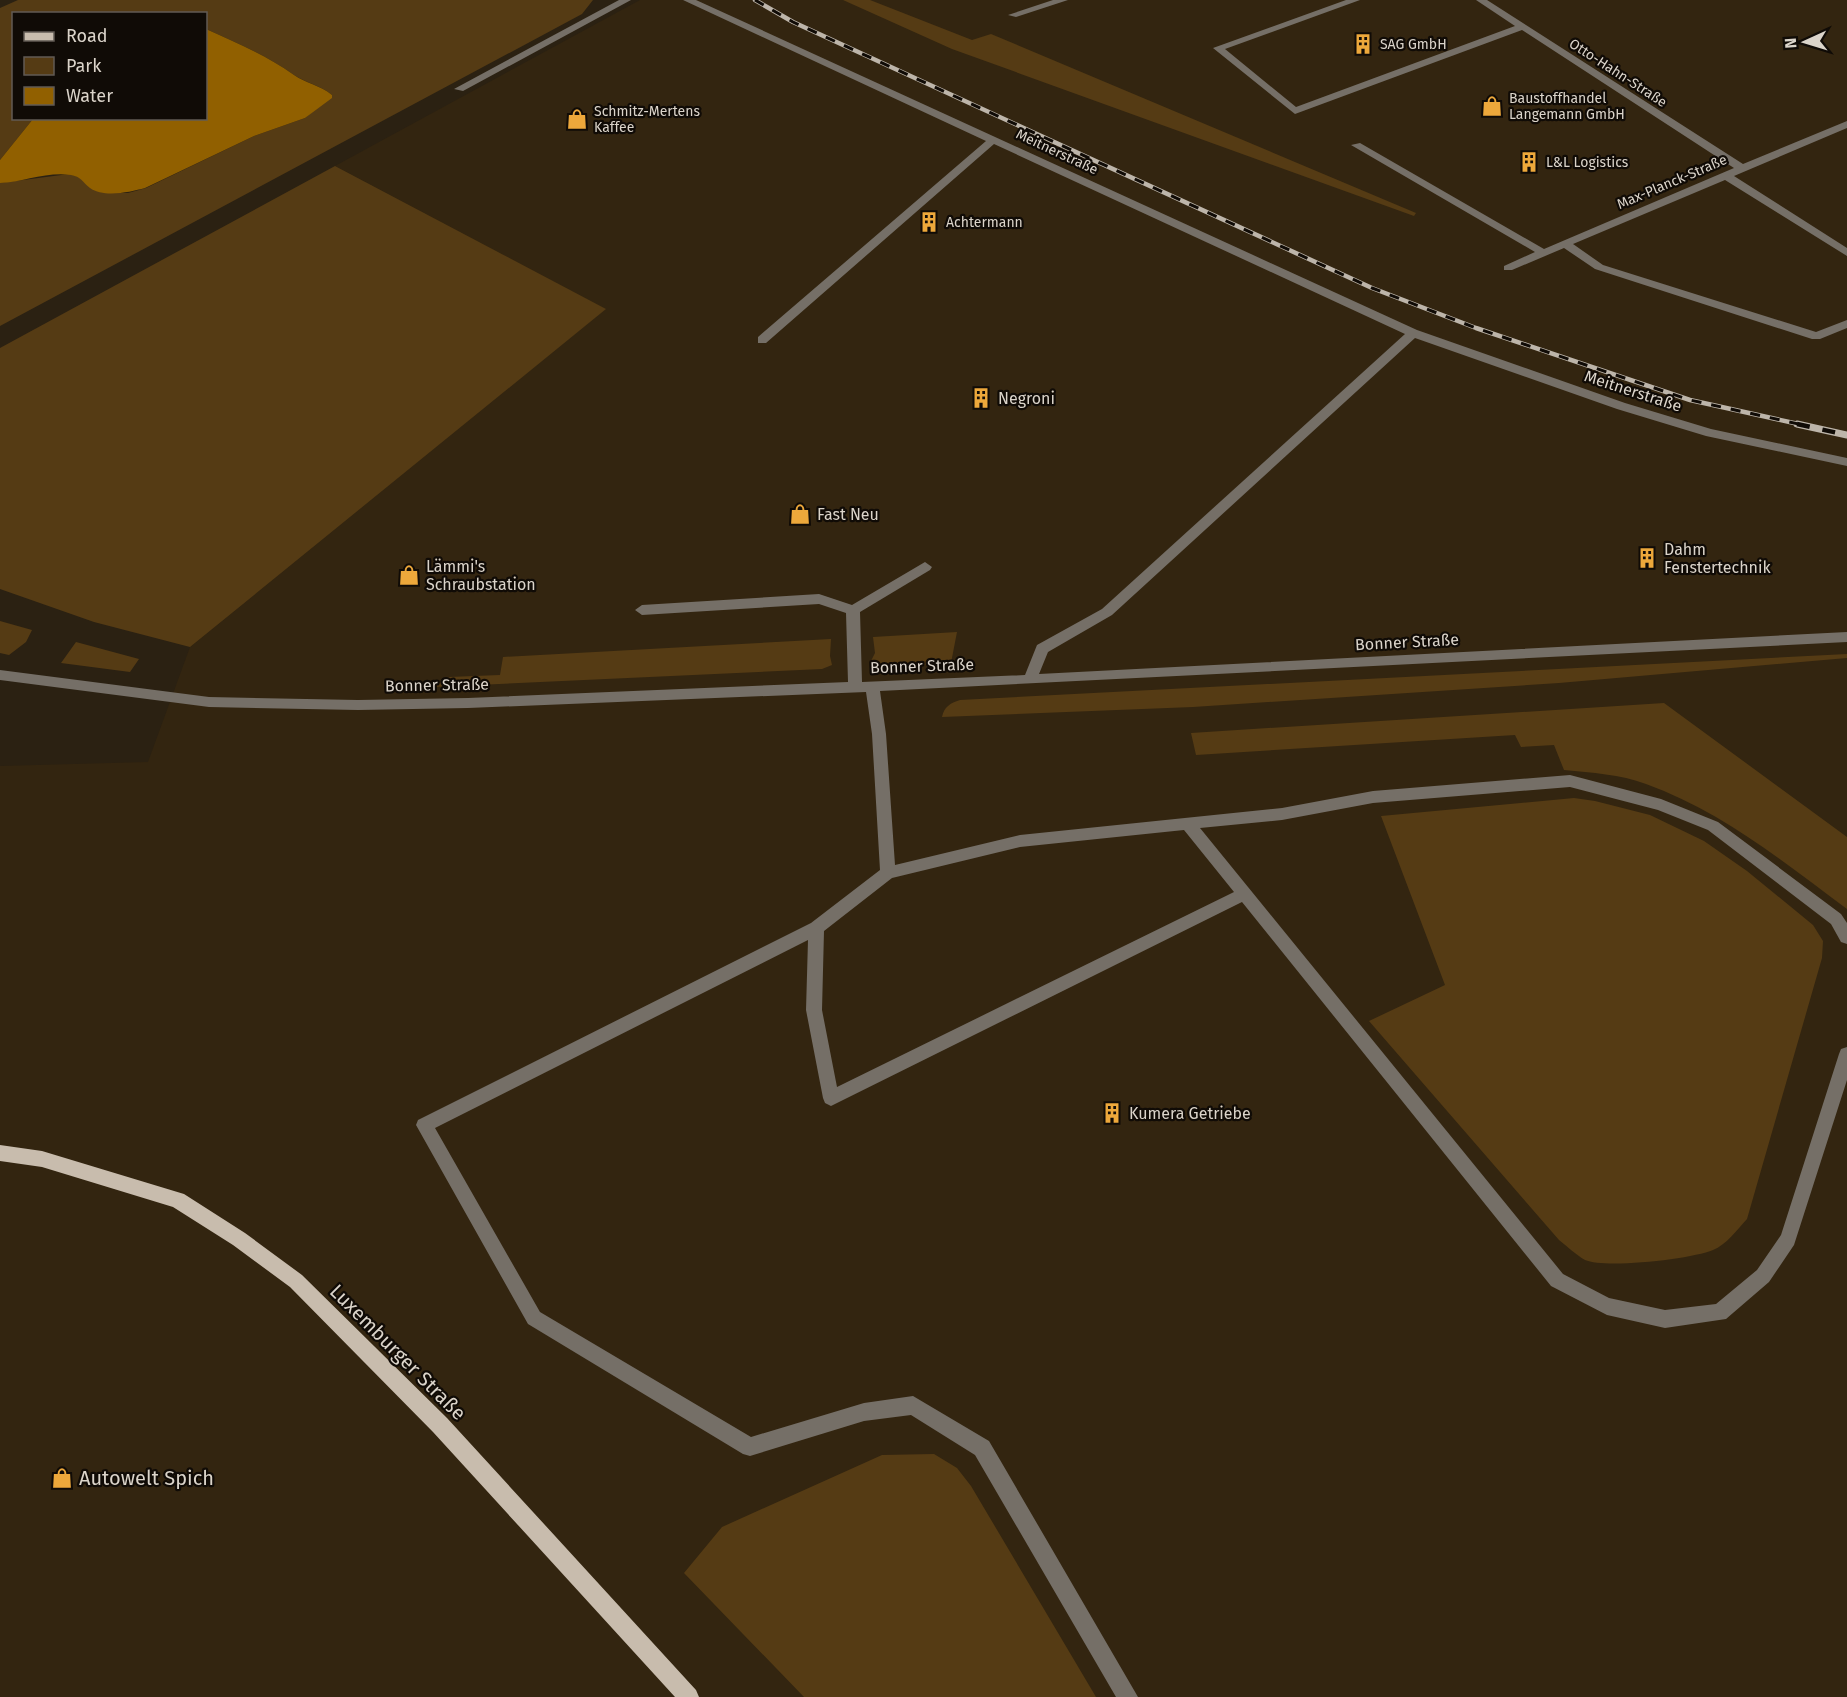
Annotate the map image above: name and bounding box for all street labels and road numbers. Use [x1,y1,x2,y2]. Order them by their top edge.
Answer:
street label: Otto-Hahn-Straße [1566,35,1670,111]
street label: Meitnerstraße [1013,126,1101,178]
street label: Max-Planck-Straße [1614,151,1730,213]
street label: Meitnerstraße [1582,366,1684,416]
street label: Bonner Straße [1355,630,1459,654]
street label: Bonner Straße [870,655,974,677]
street label: Bonner Straße [385,675,489,695]
street label: Luxemburger Straße [325,1279,471,1425]

